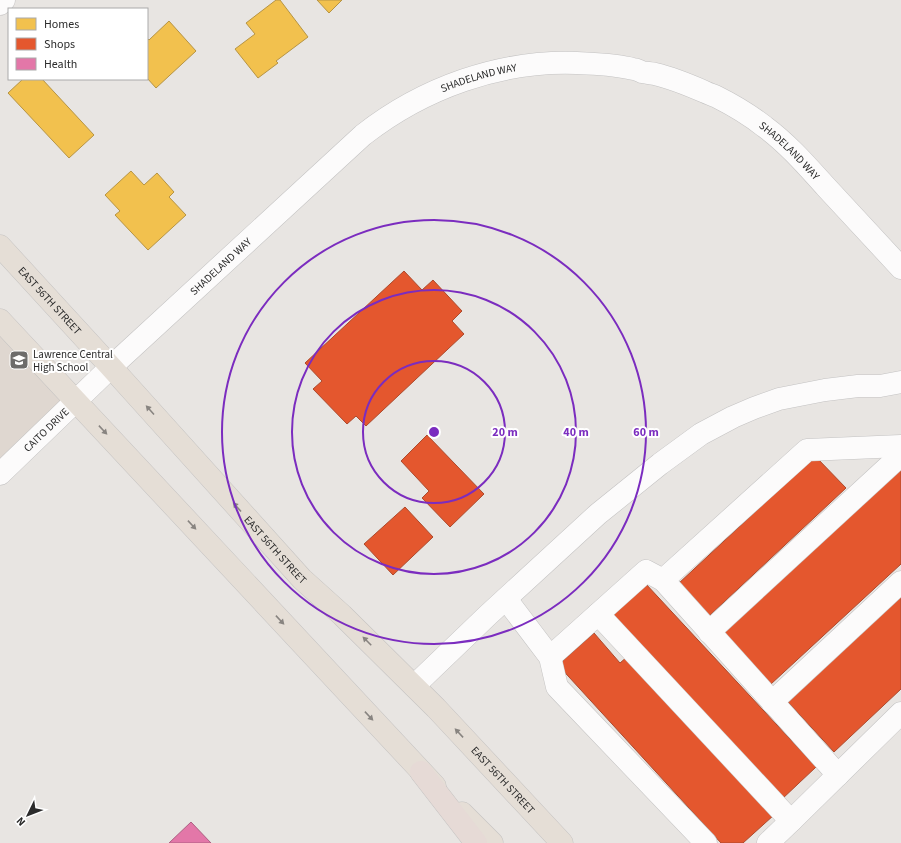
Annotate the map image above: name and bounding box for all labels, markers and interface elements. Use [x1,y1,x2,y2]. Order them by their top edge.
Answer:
legend [8,8,148,80]
text: Homes [44,16,79,33]
text: Shops [44,36,75,53]
text: Health [44,56,77,73]
street label: SHADELAND WAY [438,60,519,96]
street label: SHADELAND WAY [756,118,823,184]
street label: SHADELAND WAY [187,234,255,299]
street label: EAST 56TH STREET [15,264,85,338]
place label: Lawrence Central High School [33,347,113,375]
school or university icon: Lawrence Central High School [8,349,30,371]
street label: CAITO DRIVE [20,404,73,455]
one-way arrow [145,405,154,415]
text: 20 m [492,424,518,441]
text: 40 m [563,424,589,441]
text: 60 m [633,424,659,441]
one-way arrow [98,425,108,435]
centre of rings [427,425,441,439]
one-way arrow [233,502,242,511]
street label: EAST 56TH STREET [240,513,310,588]
one-way arrow [187,520,196,530]
one-way arrow [275,615,285,625]
one-way arrow [362,636,372,645]
one-way arrow [364,710,373,721]
one-way arrow [455,728,464,737]
street label: EAST 56TH STREET [468,743,538,817]
north arrow [8,795,48,835]
text: N [13,814,29,829]

